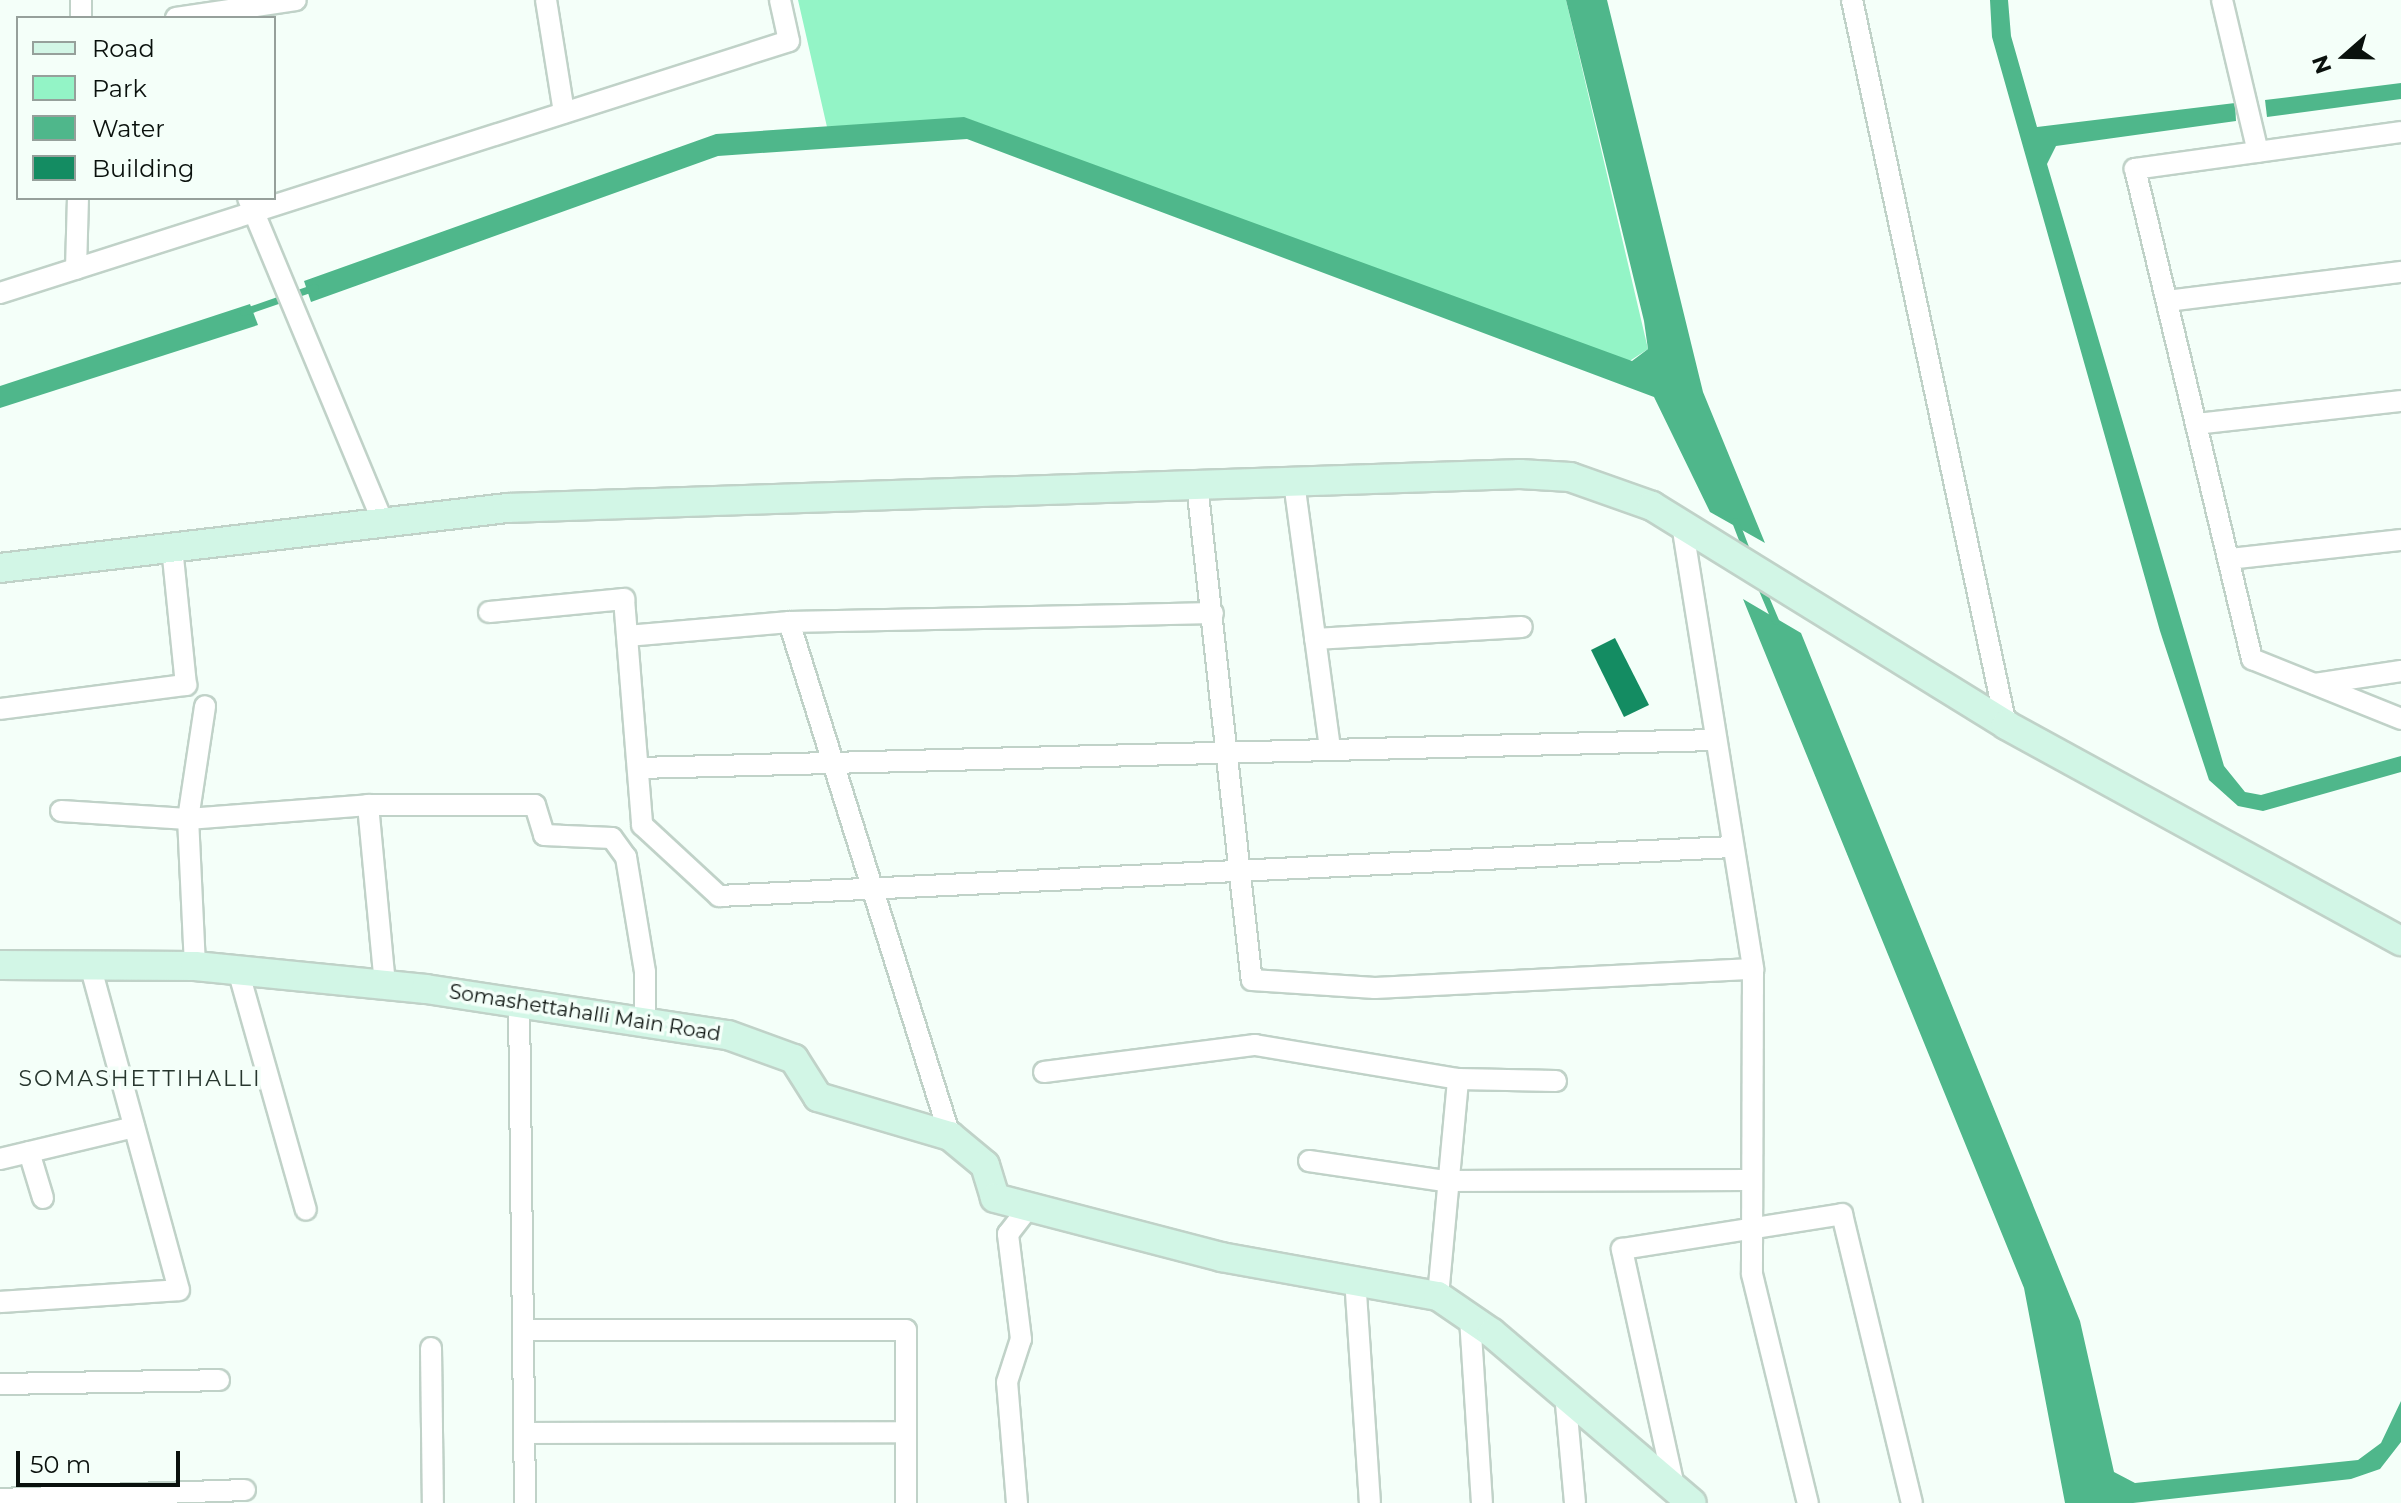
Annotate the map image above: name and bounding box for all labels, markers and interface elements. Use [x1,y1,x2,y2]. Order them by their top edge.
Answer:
legend [16,16,276,200]
north arrow [2305,16,2385,96]
text: Road [92,34,155,63]
text: N [2306,51,2338,77]
text: Park [92,74,147,103]
text: Water [92,114,165,143]
text: Building [92,154,195,183]
street label: Somashettahalli Main Road [448,980,722,1046]
district label: SOMASHETTIHALLI [18,1066,262,1092]
scale bar [20,1435,184,1485]
text: 50 m [30,1450,91,1479]

